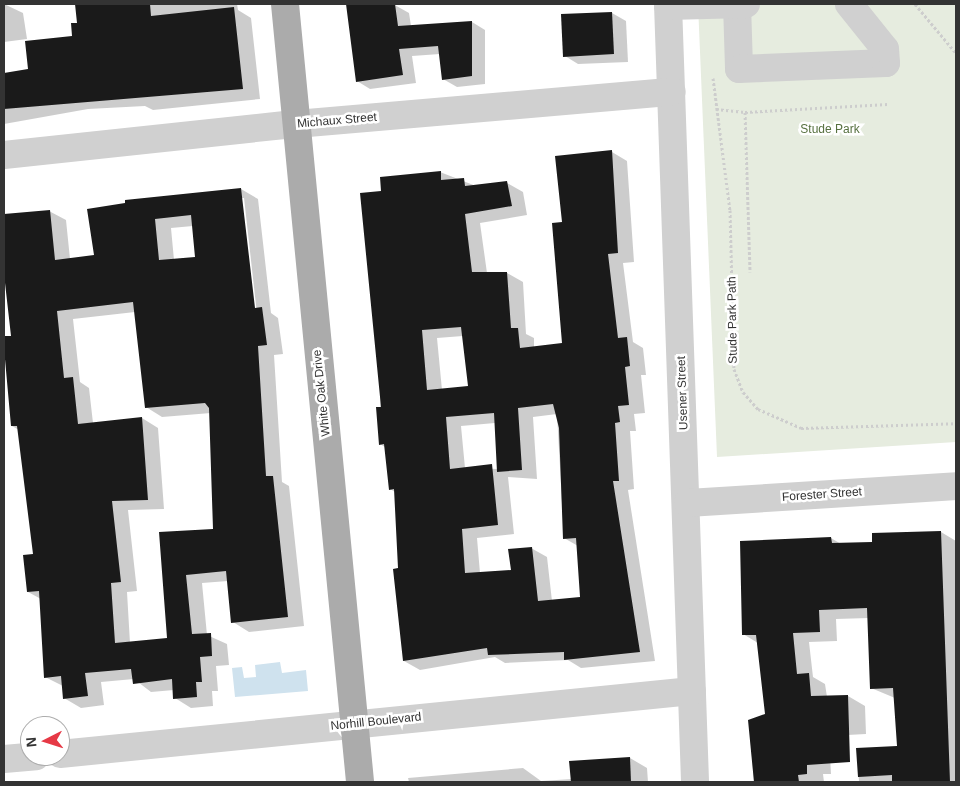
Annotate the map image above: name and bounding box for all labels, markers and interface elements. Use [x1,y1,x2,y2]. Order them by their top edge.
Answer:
street label: Michaux Street [297,110,377,132]
park label: Stude Park [800,123,860,137]
street label: Stude Park Path [725,276,741,364]
street label: White Oak Drive [310,349,334,437]
street label: Usener Street [675,356,691,430]
street label: Forester Street [782,485,862,505]
street label: Norhill Boulevard [330,710,422,734]
north arrow [20,716,70,766]
text: N [23,736,39,748]

